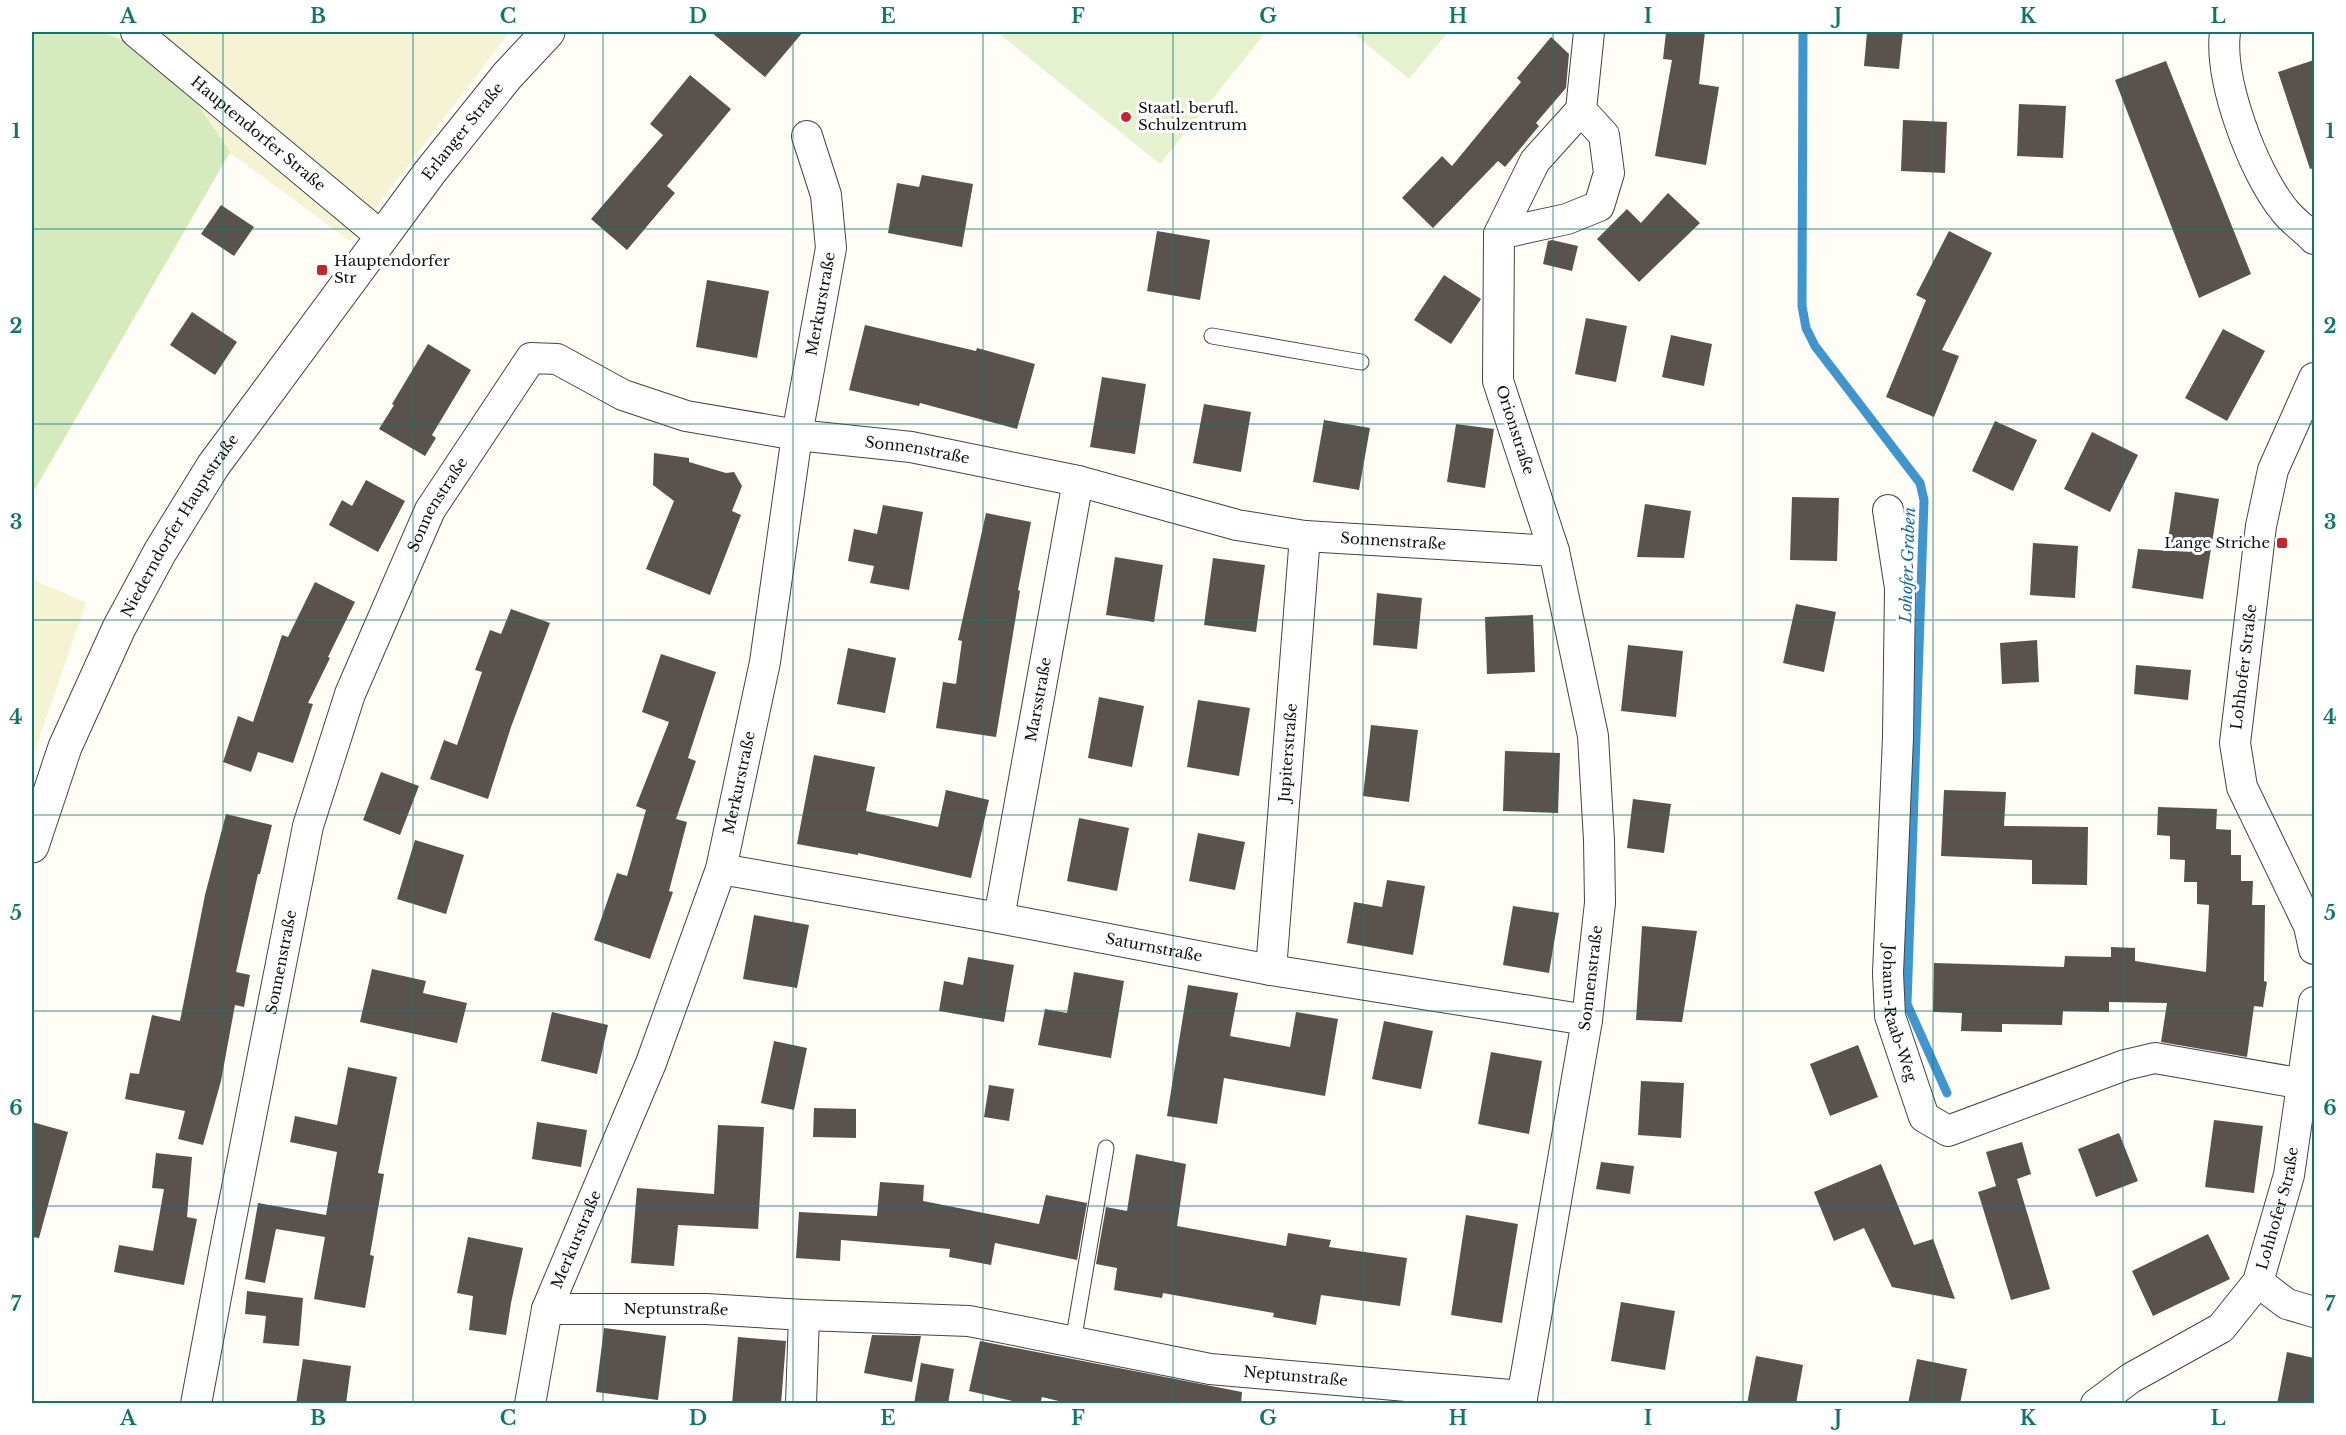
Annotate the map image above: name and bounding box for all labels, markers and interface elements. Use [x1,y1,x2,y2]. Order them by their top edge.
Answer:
text: A [119,4,137,28]
text: B [310,4,326,28]
text: C [500,4,516,28]
text: D [689,4,707,28]
text: E [880,4,896,28]
text: F [1071,4,1085,28]
text: G [1259,4,1277,28]
text: H [1449,4,1468,28]
text: I [1644,4,1652,28]
text: J [1830,4,1842,28]
text: K [2020,4,2037,28]
text: L [2210,4,2226,28]
street label: Hauptendorfer Straße [187,72,330,195]
street label: Erlanger Straße [417,78,507,184]
place label: Staatl. berufl. Schulzentrum [1138,98,1247,134]
marker: Staatl. berufl. Schulzentrum [1119,110,1133,124]
text: 1 [12,119,21,143]
text: 1 [2326,119,2335,143]
street label: Merkurstraße [802,250,839,357]
place label: Hauptendorfer Str [334,251,451,287]
marker: Hauptendorfer Str [315,263,329,277]
text: 2 [9,314,23,338]
text: 2 [2323,314,2337,338]
street label: Orionstraße [1492,382,1539,477]
street label: Niederndorfer Hauptstraße [117,430,242,620]
street label: Sonnenstraße [864,432,972,468]
street label: Sonnenstraße [403,454,471,555]
water label: Lohofer Graben [1895,507,1919,624]
text: 3 [10,510,22,534]
text: 3 [2324,510,2336,534]
street label: Sonnenstraße [1340,528,1447,553]
place label: Lange Striche [2164,533,2270,552]
marker: Lange Striche [2275,536,2289,550]
street label: Lohhofer Straße [2226,603,2261,731]
street label: Marsstraße [1021,656,1055,743]
street label: Jupiterstraße [1274,702,1301,805]
text: 4 [9,705,23,729]
text: 4 [2323,705,2337,729]
street label: Merkurstraße [719,729,759,836]
text: 5 [10,901,22,925]
text: 5 [2324,901,2336,925]
street label: Sonnenstraße [261,908,300,1016]
street label: Sonnenstraße [1575,924,1606,1032]
street label: Saturnstraße [1104,929,1204,966]
street label: Johann-Raab-Weg [1879,942,1922,1085]
text: 6 [9,1096,23,1120]
text: 6 [2323,1096,2337,1120]
street label: Lohhofer Straße [2252,1146,2302,1272]
street label: Merkurstraße [547,1187,605,1291]
text: 7 [11,1292,22,1316]
text: 7 [2325,1292,2336,1316]
street label: Neptunstraße [624,1299,729,1319]
street label: Neptunstraße [1243,1362,1349,1390]
text: A [119,1406,137,1430]
text: B [310,1406,326,1430]
text: C [500,1406,516,1430]
text: D [689,1406,707,1430]
text: E [880,1406,896,1430]
text: F [1071,1406,1085,1430]
text: G [1259,1406,1277,1430]
text: H [1449,1406,1468,1430]
text: I [1644,1406,1652,1430]
text: J [1830,1406,1842,1430]
text: K [2020,1406,2037,1430]
text: L [2210,1406,2226,1430]

